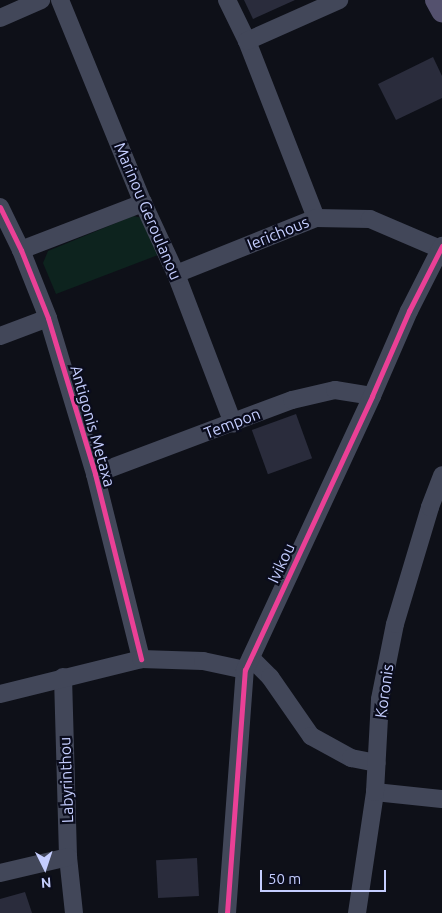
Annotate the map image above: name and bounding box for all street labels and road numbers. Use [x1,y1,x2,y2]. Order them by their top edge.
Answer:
street label: Marinou Geroulanou [110,139,186,283]
street label: Ierichous [244,212,312,254]
street label: Antigonis Metaxa [66,363,120,489]
street label: Tempon [201,404,263,442]
street label: Ivikou [263,540,299,586]
street label: Koronis [371,663,397,719]
street label: Labyrinthou [55,736,77,824]

